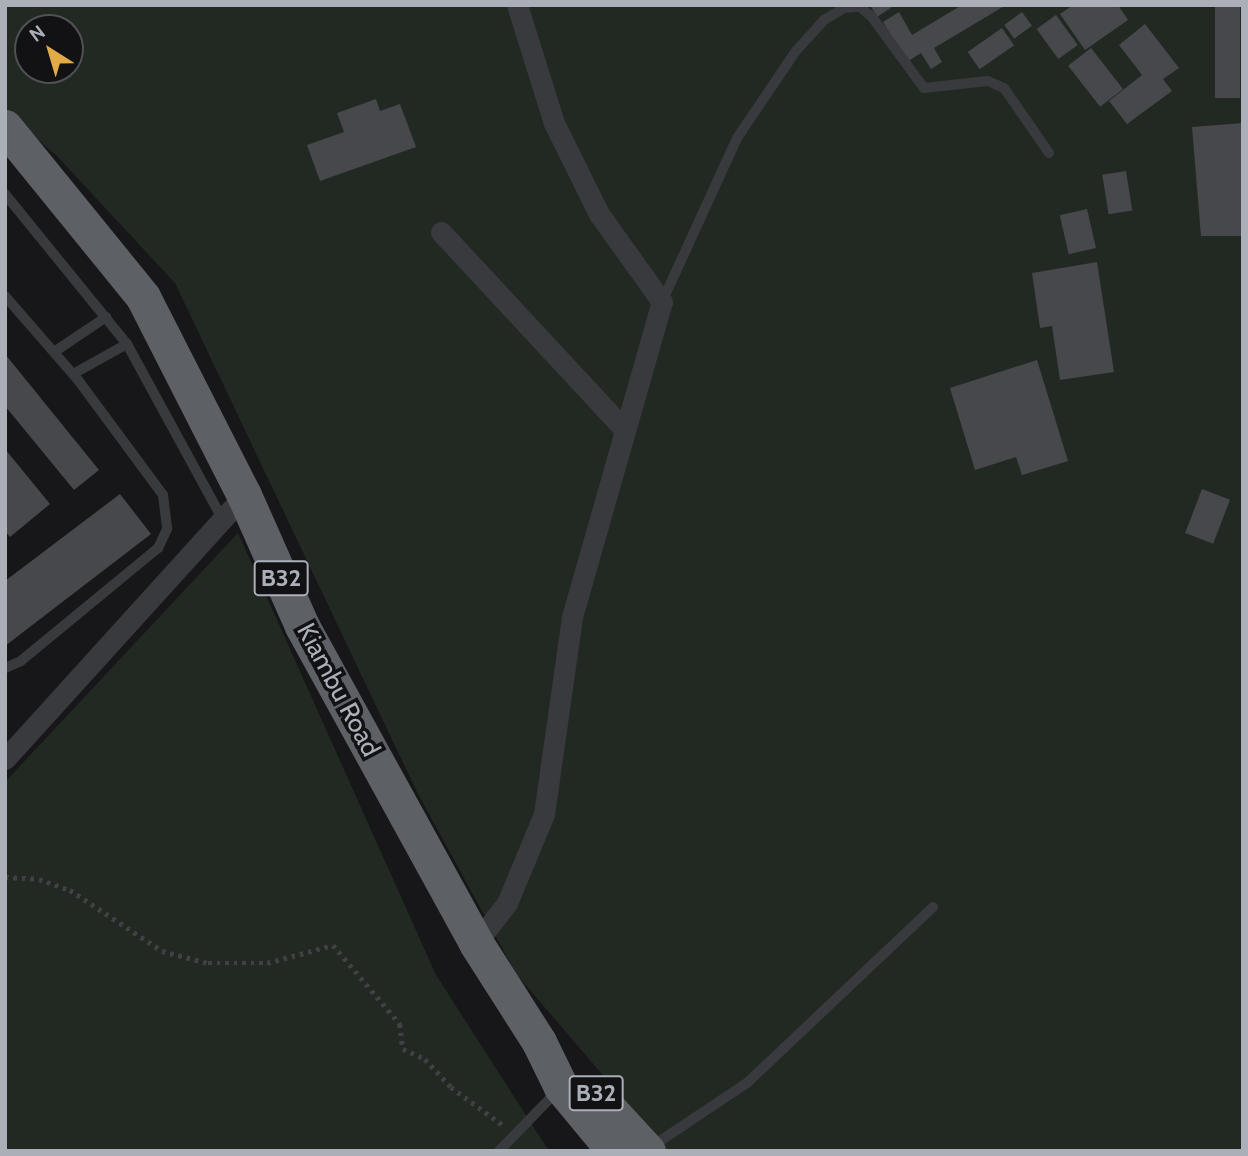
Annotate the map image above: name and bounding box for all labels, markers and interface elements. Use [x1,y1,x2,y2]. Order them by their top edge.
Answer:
north arrow [14,14,84,84]
text: N [25,20,50,47]
road number: B32 [253,558,309,598]
street label: Kiambu Road [290,618,386,762]
road number: B32 [568,1072,624,1114]

